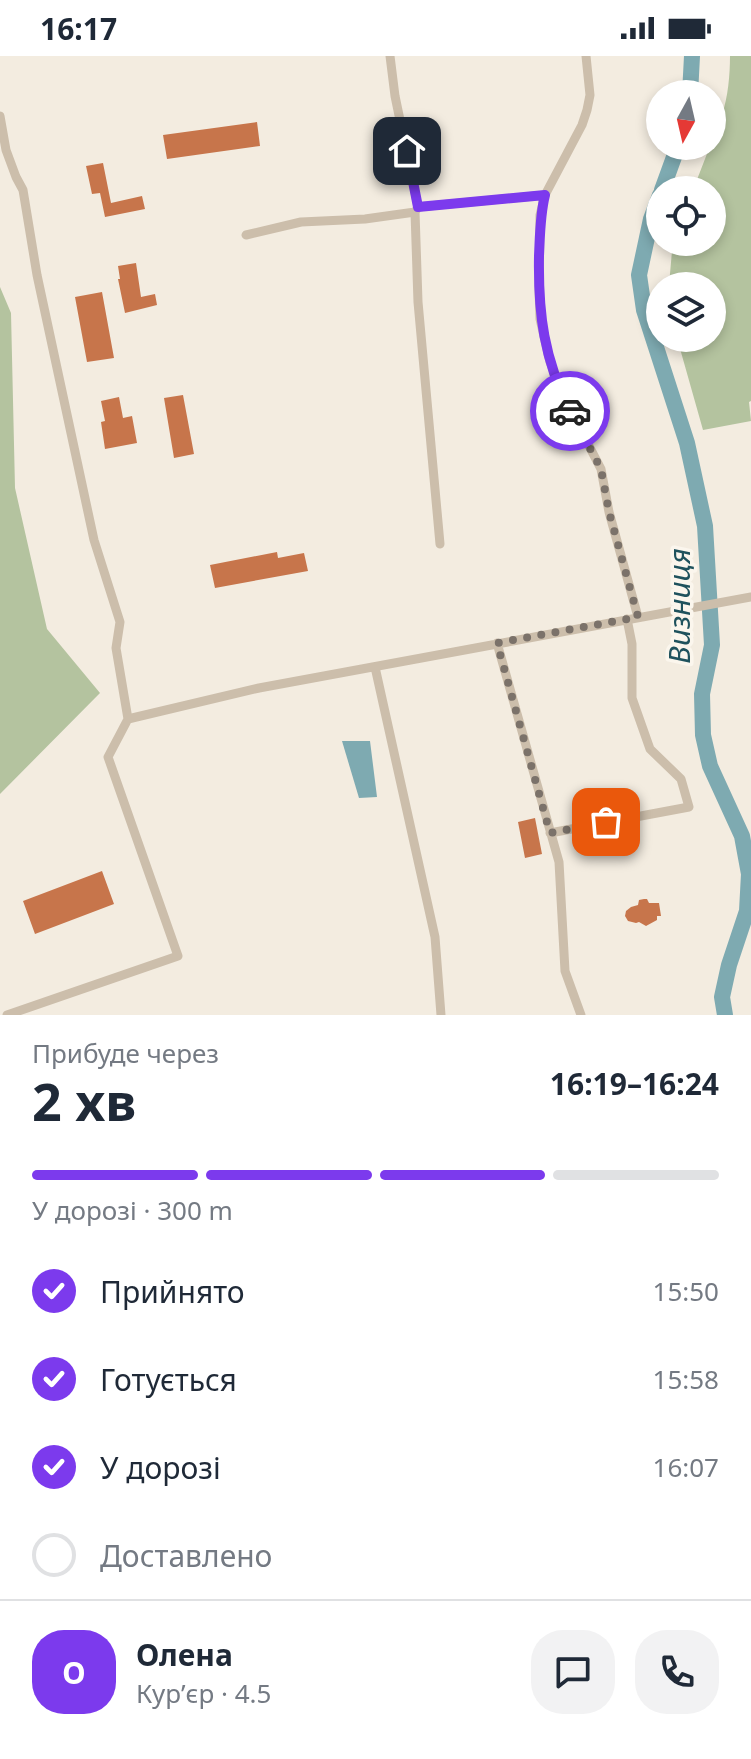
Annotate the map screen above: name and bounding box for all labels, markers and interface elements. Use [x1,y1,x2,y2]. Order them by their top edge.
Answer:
text: 16:17 [40,8,117,49]
north arrow [646,80,726,160]
map controls [646,80,726,352]
pin [373,117,441,185]
icon: home [385,129,429,173]
button: locate [646,176,726,256]
button: layers [646,272,726,352]
courier [530,371,610,451]
icon: car [548,389,592,433]
water label: Визниця [658,548,699,664]
pin [572,788,640,856]
icon: bag [584,800,628,844]
text: Прибуде через [32,1035,219,1071]
text: 16:19–16:24 [550,1063,719,1104]
text: 2 хв [32,1065,136,1136]
text: У дорозі · 300 m [32,1192,233,1228]
icon: check [32,1269,76,1313]
text: Прийнято [100,1271,245,1312]
text: 15:50 [653,1273,719,1309]
icon: check [32,1357,76,1401]
text: Готується [100,1359,237,1400]
text: 15:58 [653,1361,719,1397]
icon: check [32,1445,76,1489]
text: У дорозі [100,1447,221,1488]
text: 16:07 [653,1449,719,1485]
text: Доставлено [100,1535,272,1576]
button: chat [531,1630,615,1714]
button: phone [635,1630,719,1714]
text: Олена [136,1634,233,1675]
text: О [62,1652,86,1693]
text: Кур’єр · 4.5 [136,1675,271,1711]

